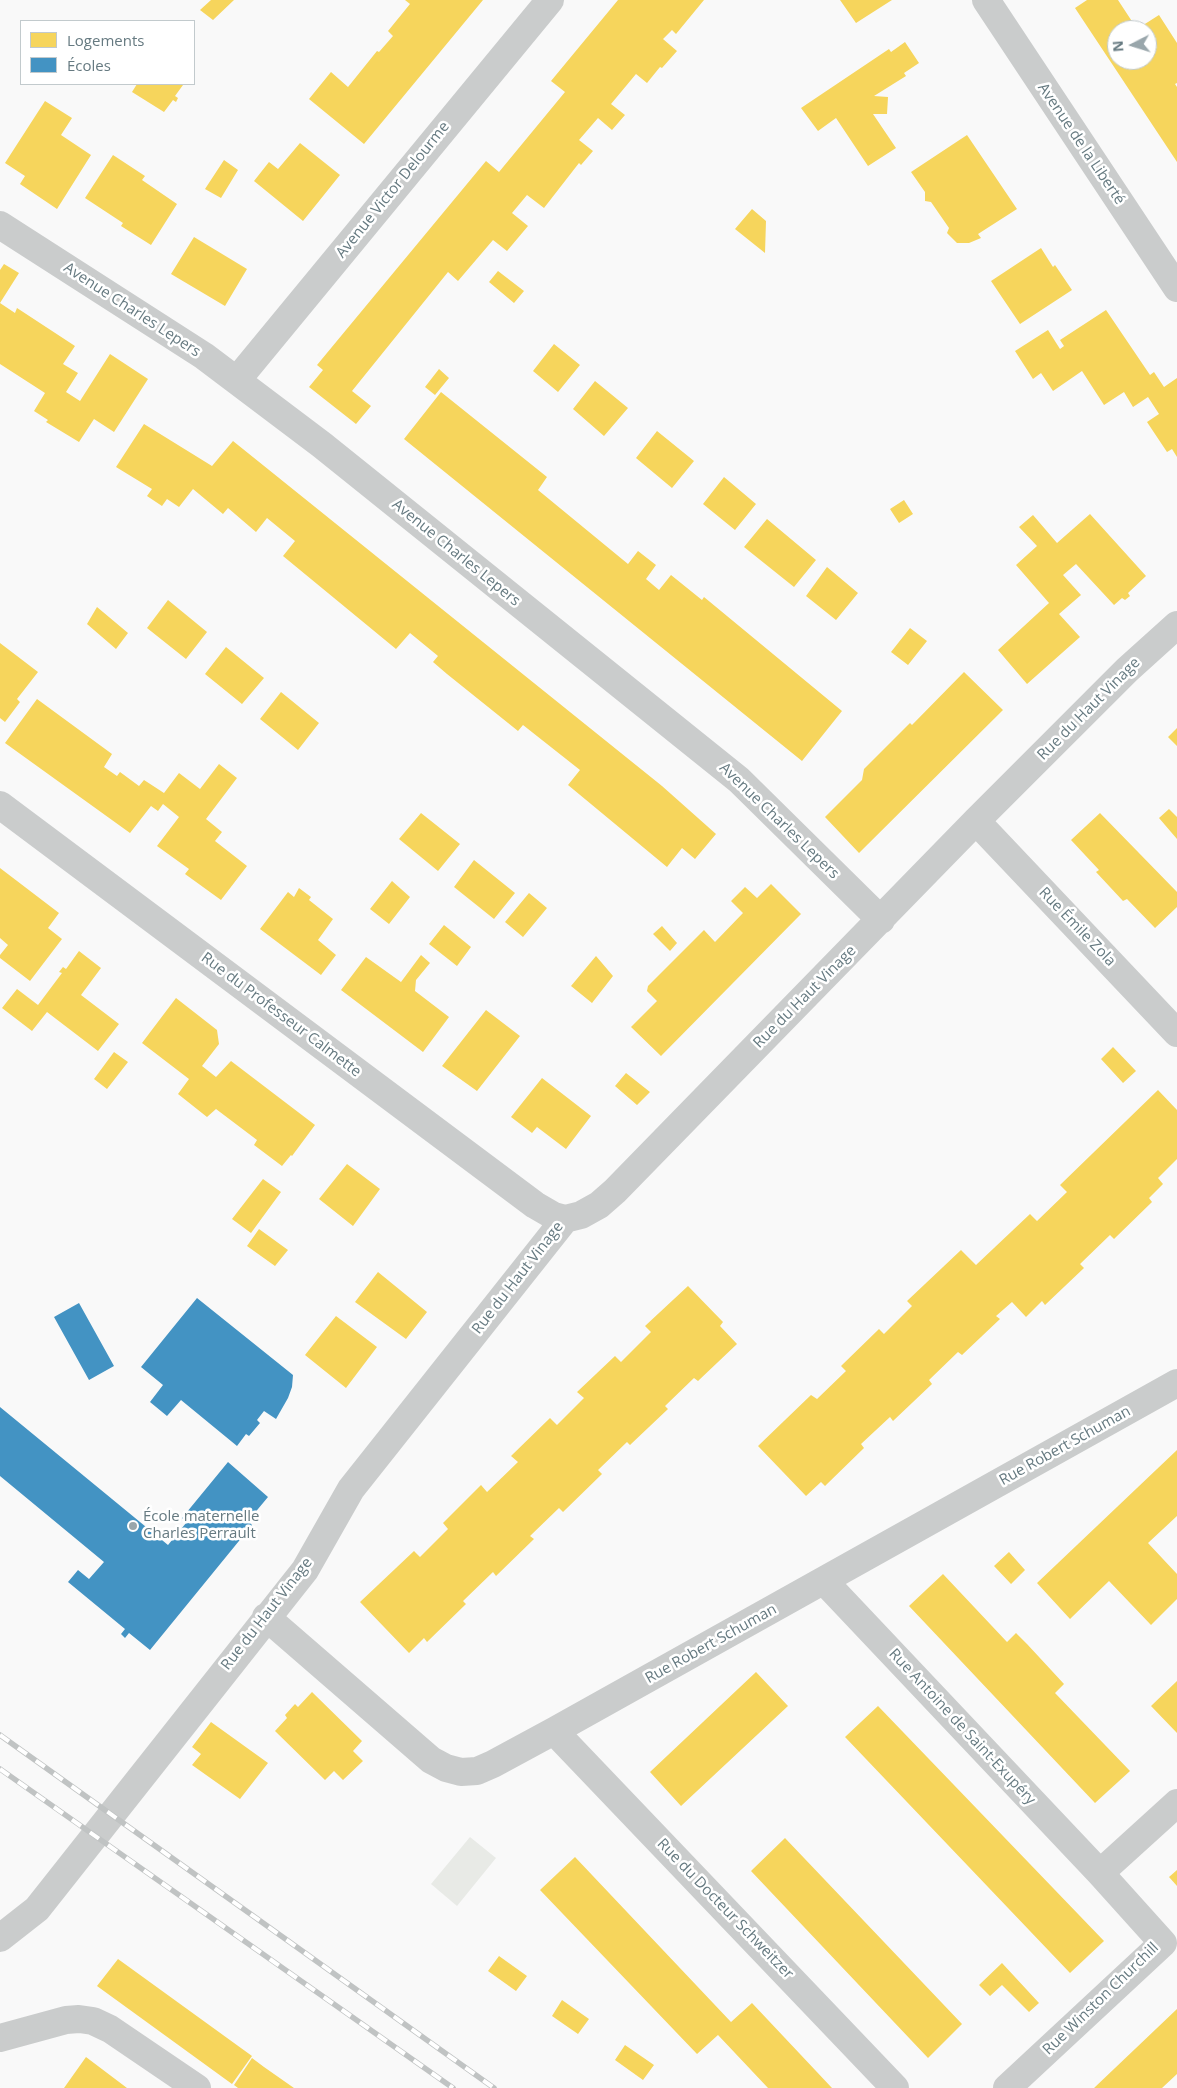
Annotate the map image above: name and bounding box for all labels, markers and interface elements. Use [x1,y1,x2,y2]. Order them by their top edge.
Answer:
legend [20,20,195,85]
north arrow [1107,20,1157,70]
text: Logements [67,30,144,50]
text: N [1108,40,1128,53]
text: Écoles [67,55,111,75]
street label: Avenue de la Liberté [1034,80,1128,208]
street label: Avenue Victor Delourme [332,118,454,262]
street label: Avenue Charles Lepers [60,259,204,361]
street label: Avenue Charles Lepers [388,496,524,610]
street label: Rue du Haut Vinage [1034,654,1144,764]
street label: Avenue Charles Lepers [715,759,843,883]
street label: Rue Émile Zola [1035,884,1119,970]
street label: Rue du Haut Vinage [750,942,860,1052]
street label: Rue du Professeur Calmette [197,949,365,1081]
street label: Rue du Haut Vinage [469,1218,567,1338]
street label: Rue Robert Schuman [996,1402,1134,1490]
place label: École maternelle Charles Perrault [143,1508,259,1543]
marker: École maternelle Charles Perrault [127,1520,139,1532]
street label: Rue du Haut Vinage [218,1554,316,1674]
street label: Rue Robert Schuman [642,1600,780,1688]
street label: Rue Antoine de Saint-Exupéry [885,1645,1039,1809]
street label: Rue du Docteur Schweitzer [653,1835,797,1983]
street label: Rue Winston Churchill [1039,1939,1163,2059]

